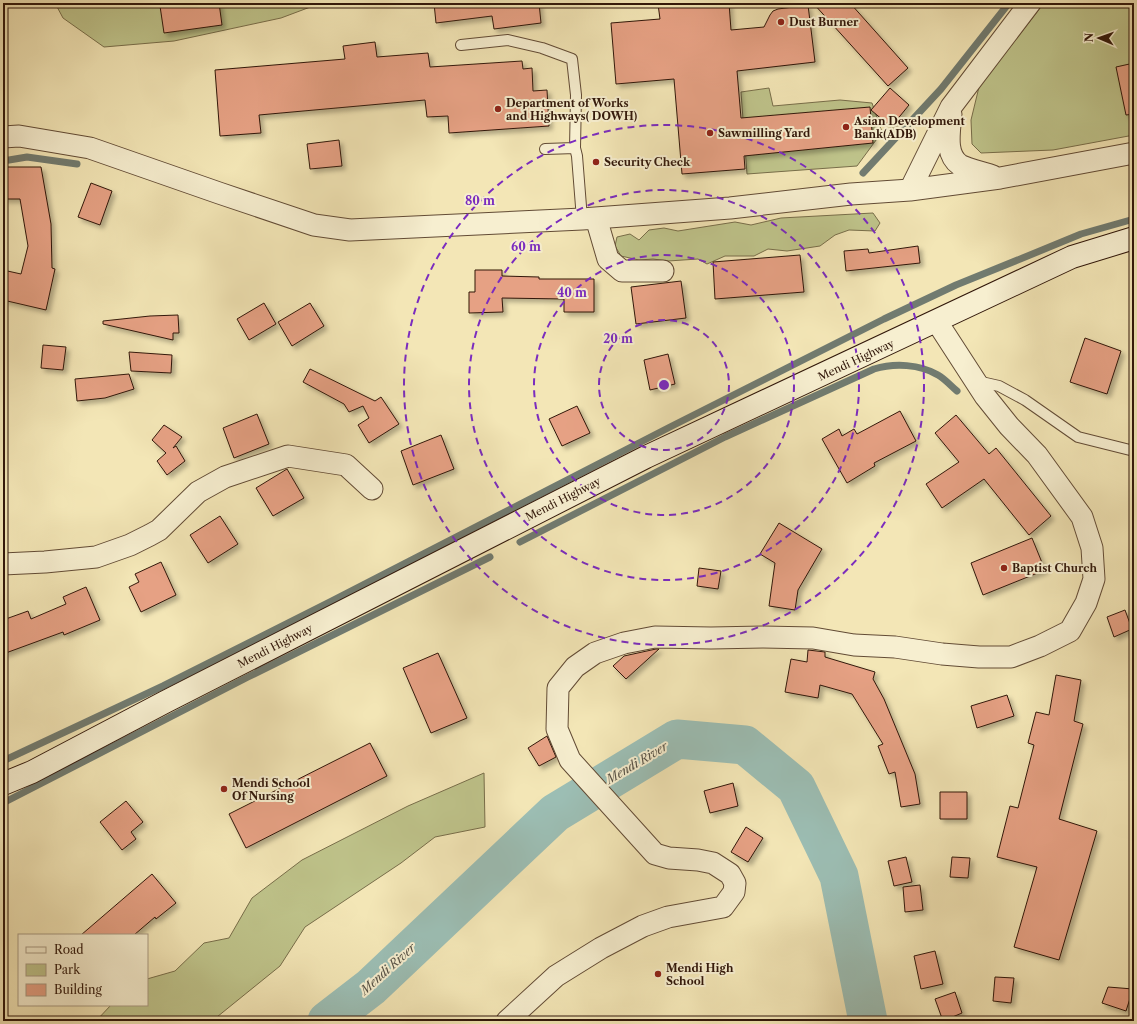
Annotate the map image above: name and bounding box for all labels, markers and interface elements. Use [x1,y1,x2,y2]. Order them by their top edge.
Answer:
place label: Dust Burner [789,15,859,29]
marker: Dust Burner [776,17,786,27]
north arrow [1079,18,1119,58]
text: N [1082,32,1096,43]
place label: Department of Works and Highways( DOWH) [506,96,638,123]
marker: Department of Works and Highways( DOWH) [493,104,503,114]
place label: Asian Development Bank(ADB) [853,114,965,141]
marker: Asian Development Bank(ADB) [841,122,851,132]
place label: Sawmilling Yard [718,126,811,140]
marker: Sawmilling Yard [705,128,715,138]
place label: Security Check [604,155,691,169]
marker: Security Check [591,157,601,167]
text: 80 m [465,193,495,208]
text: 60 m [511,239,541,254]
text: 40 m [557,285,587,300]
text: 20 m [603,331,633,346]
street label: Mendi Highway [816,336,897,384]
centre of rings [657,378,671,392]
street label: Mendi Highway [523,474,604,524]
place label: Baptist Church [1012,561,1097,575]
marker: Baptist Church [999,563,1009,573]
street label: Mendi Highway [235,621,316,671]
water label: Mendi River [601,738,671,788]
place label: Mendi School Of Nursing [232,776,310,803]
marker: Mendi School Of Nursing [219,784,229,794]
legend [18,934,148,1006]
water label: Mendi River [355,939,419,999]
text: Road [54,942,84,957]
place label: Mendi High School [666,961,734,988]
text: Park [54,962,81,977]
marker: Mendi High School [653,969,663,979]
text: Building [54,982,102,997]

